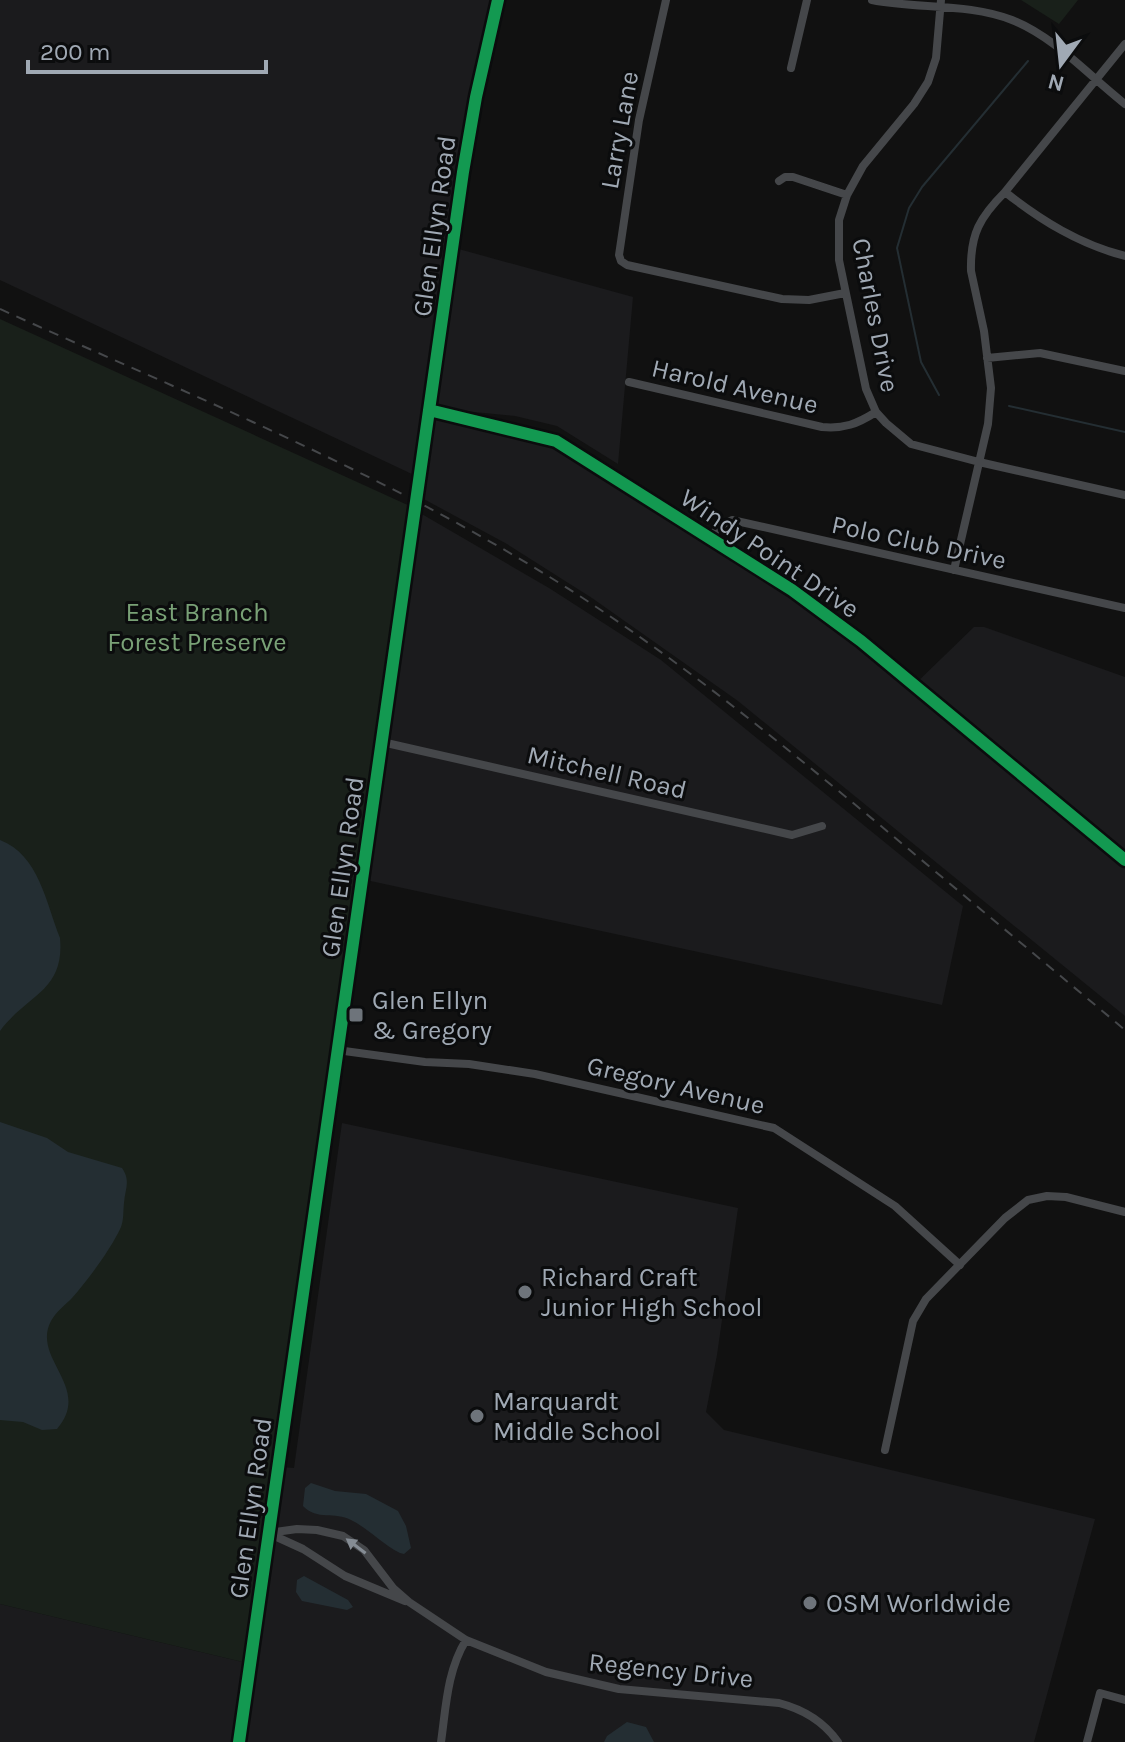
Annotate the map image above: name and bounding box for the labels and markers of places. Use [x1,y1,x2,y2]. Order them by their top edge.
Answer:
place label: Glen Ellyn & Gregory [372,985,492,1046]
marker: Glen Ellyn & Gregory [347,1006,365,1024]
place label: Richard Craft Junior High School [541,1262,763,1323]
marker: Richard Craft Junior High School [516,1283,534,1301]
place label: Marquardt Middle School [493,1386,661,1447]
marker: Marquardt Middle School [468,1407,486,1425]
place label: OSM Worldwide [826,1588,1011,1619]
marker: OSM Worldwide [801,1594,819,1612]

